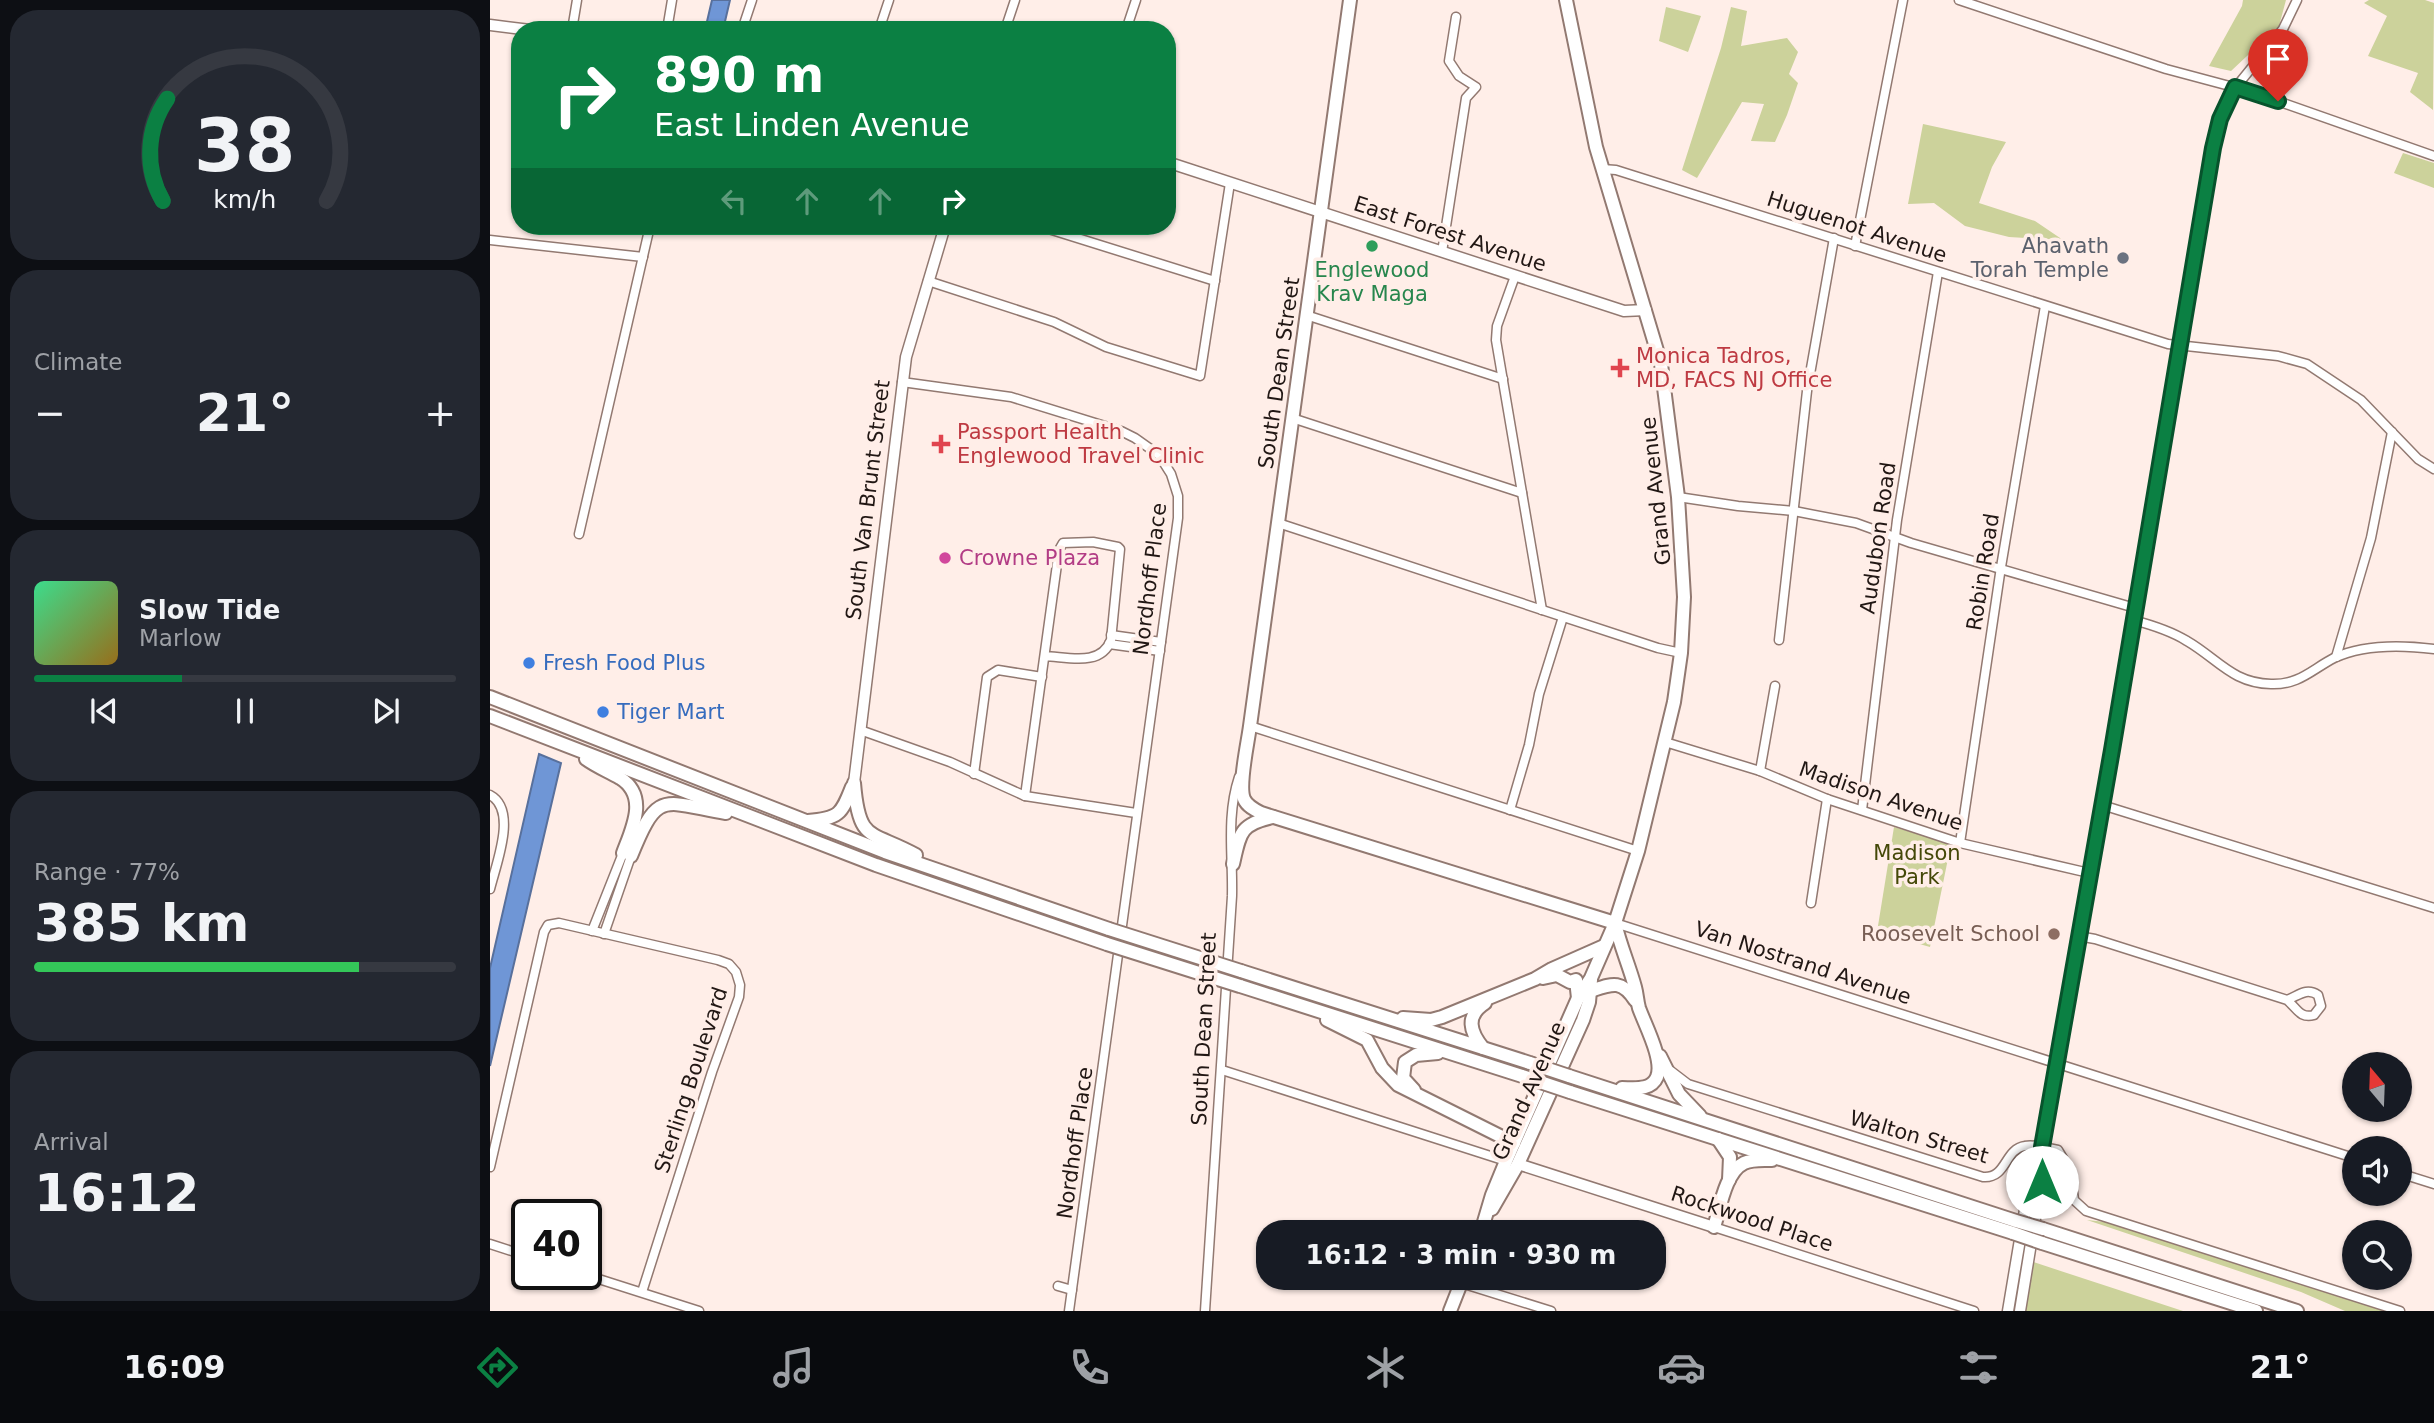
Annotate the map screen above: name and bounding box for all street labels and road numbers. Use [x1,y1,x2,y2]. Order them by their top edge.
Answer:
street label: Huguenot Avenue [1764,187,1950,267]
street label: East Forest Avenue [1351,192,1549,276]
street label: South Dean Street [1254,276,1304,470]
street label: South Van Brunt Street [841,379,895,621]
street label: Grand Avenue [1636,416,1676,566]
street label: Audubon Road [1855,460,1901,616]
street label: Nordhoff Place [1129,501,1171,657]
street label: Robin Road [1962,512,2004,632]
street label: Madison Avenue [1796,757,1966,835]
street label: Van Nostrand Avenue [1692,917,1914,1009]
street label: South Dean Street [1187,932,1221,1126]
street label: Sterling Boulevard [650,984,732,1176]
street label: Grand Avenue [1488,1018,1570,1164]
street label: Nordhoff Place [1052,1065,1098,1221]
street label: Walton Street [1847,1106,1991,1168]
street label: Rockwood Place [1668,1181,1836,1257]

